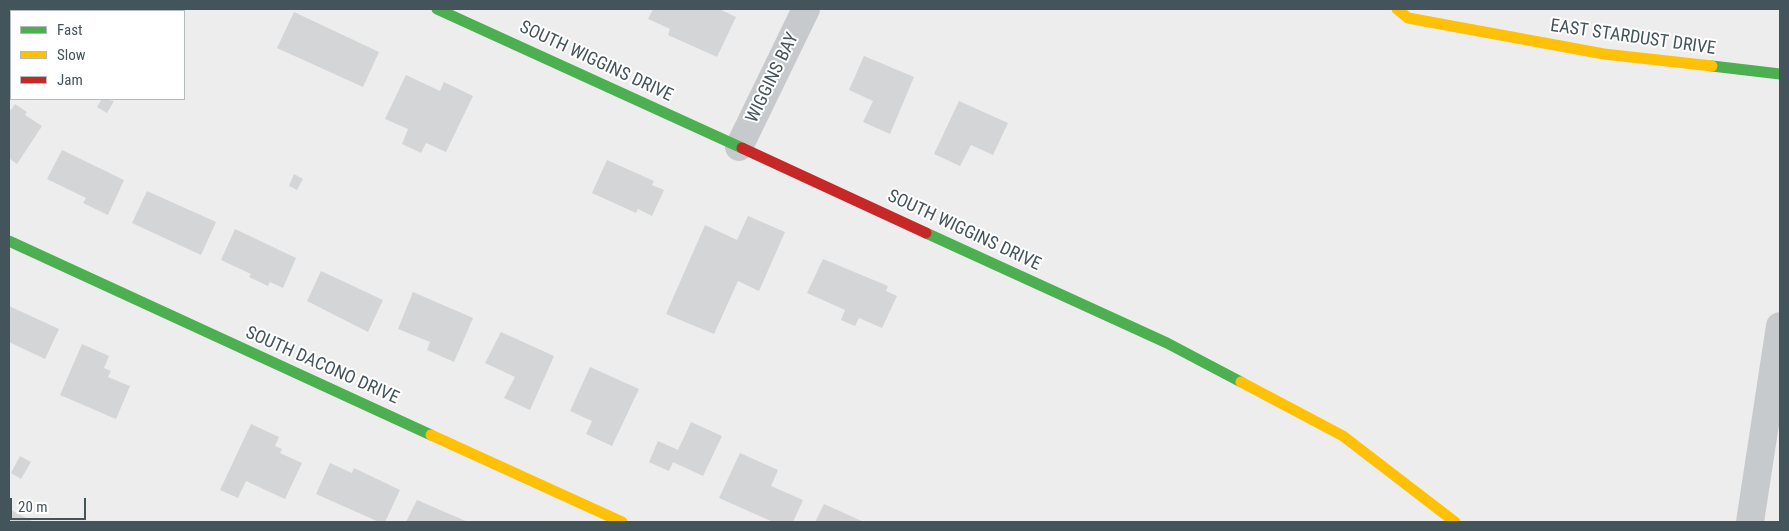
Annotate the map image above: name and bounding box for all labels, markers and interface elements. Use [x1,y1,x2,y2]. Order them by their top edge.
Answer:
legend [10,10,185,100]
street label: EAST STARDUST DRIVE [1549,16,1717,60]
street label: SOUTH WIGGINS DRIVE [516,17,676,107]
text: Fast [57,21,82,39]
street label: WIGGINS BAY [742,29,804,127]
text: Slow [57,46,86,64]
text: Jam [57,71,83,89]
street label: SOUTH WIGGINS DRIVE [884,186,1044,276]
street label: SOUTH DACONO DRIVE [242,322,402,410]
scale bar [12,488,89,520]
text: 20 m [18,498,48,516]

